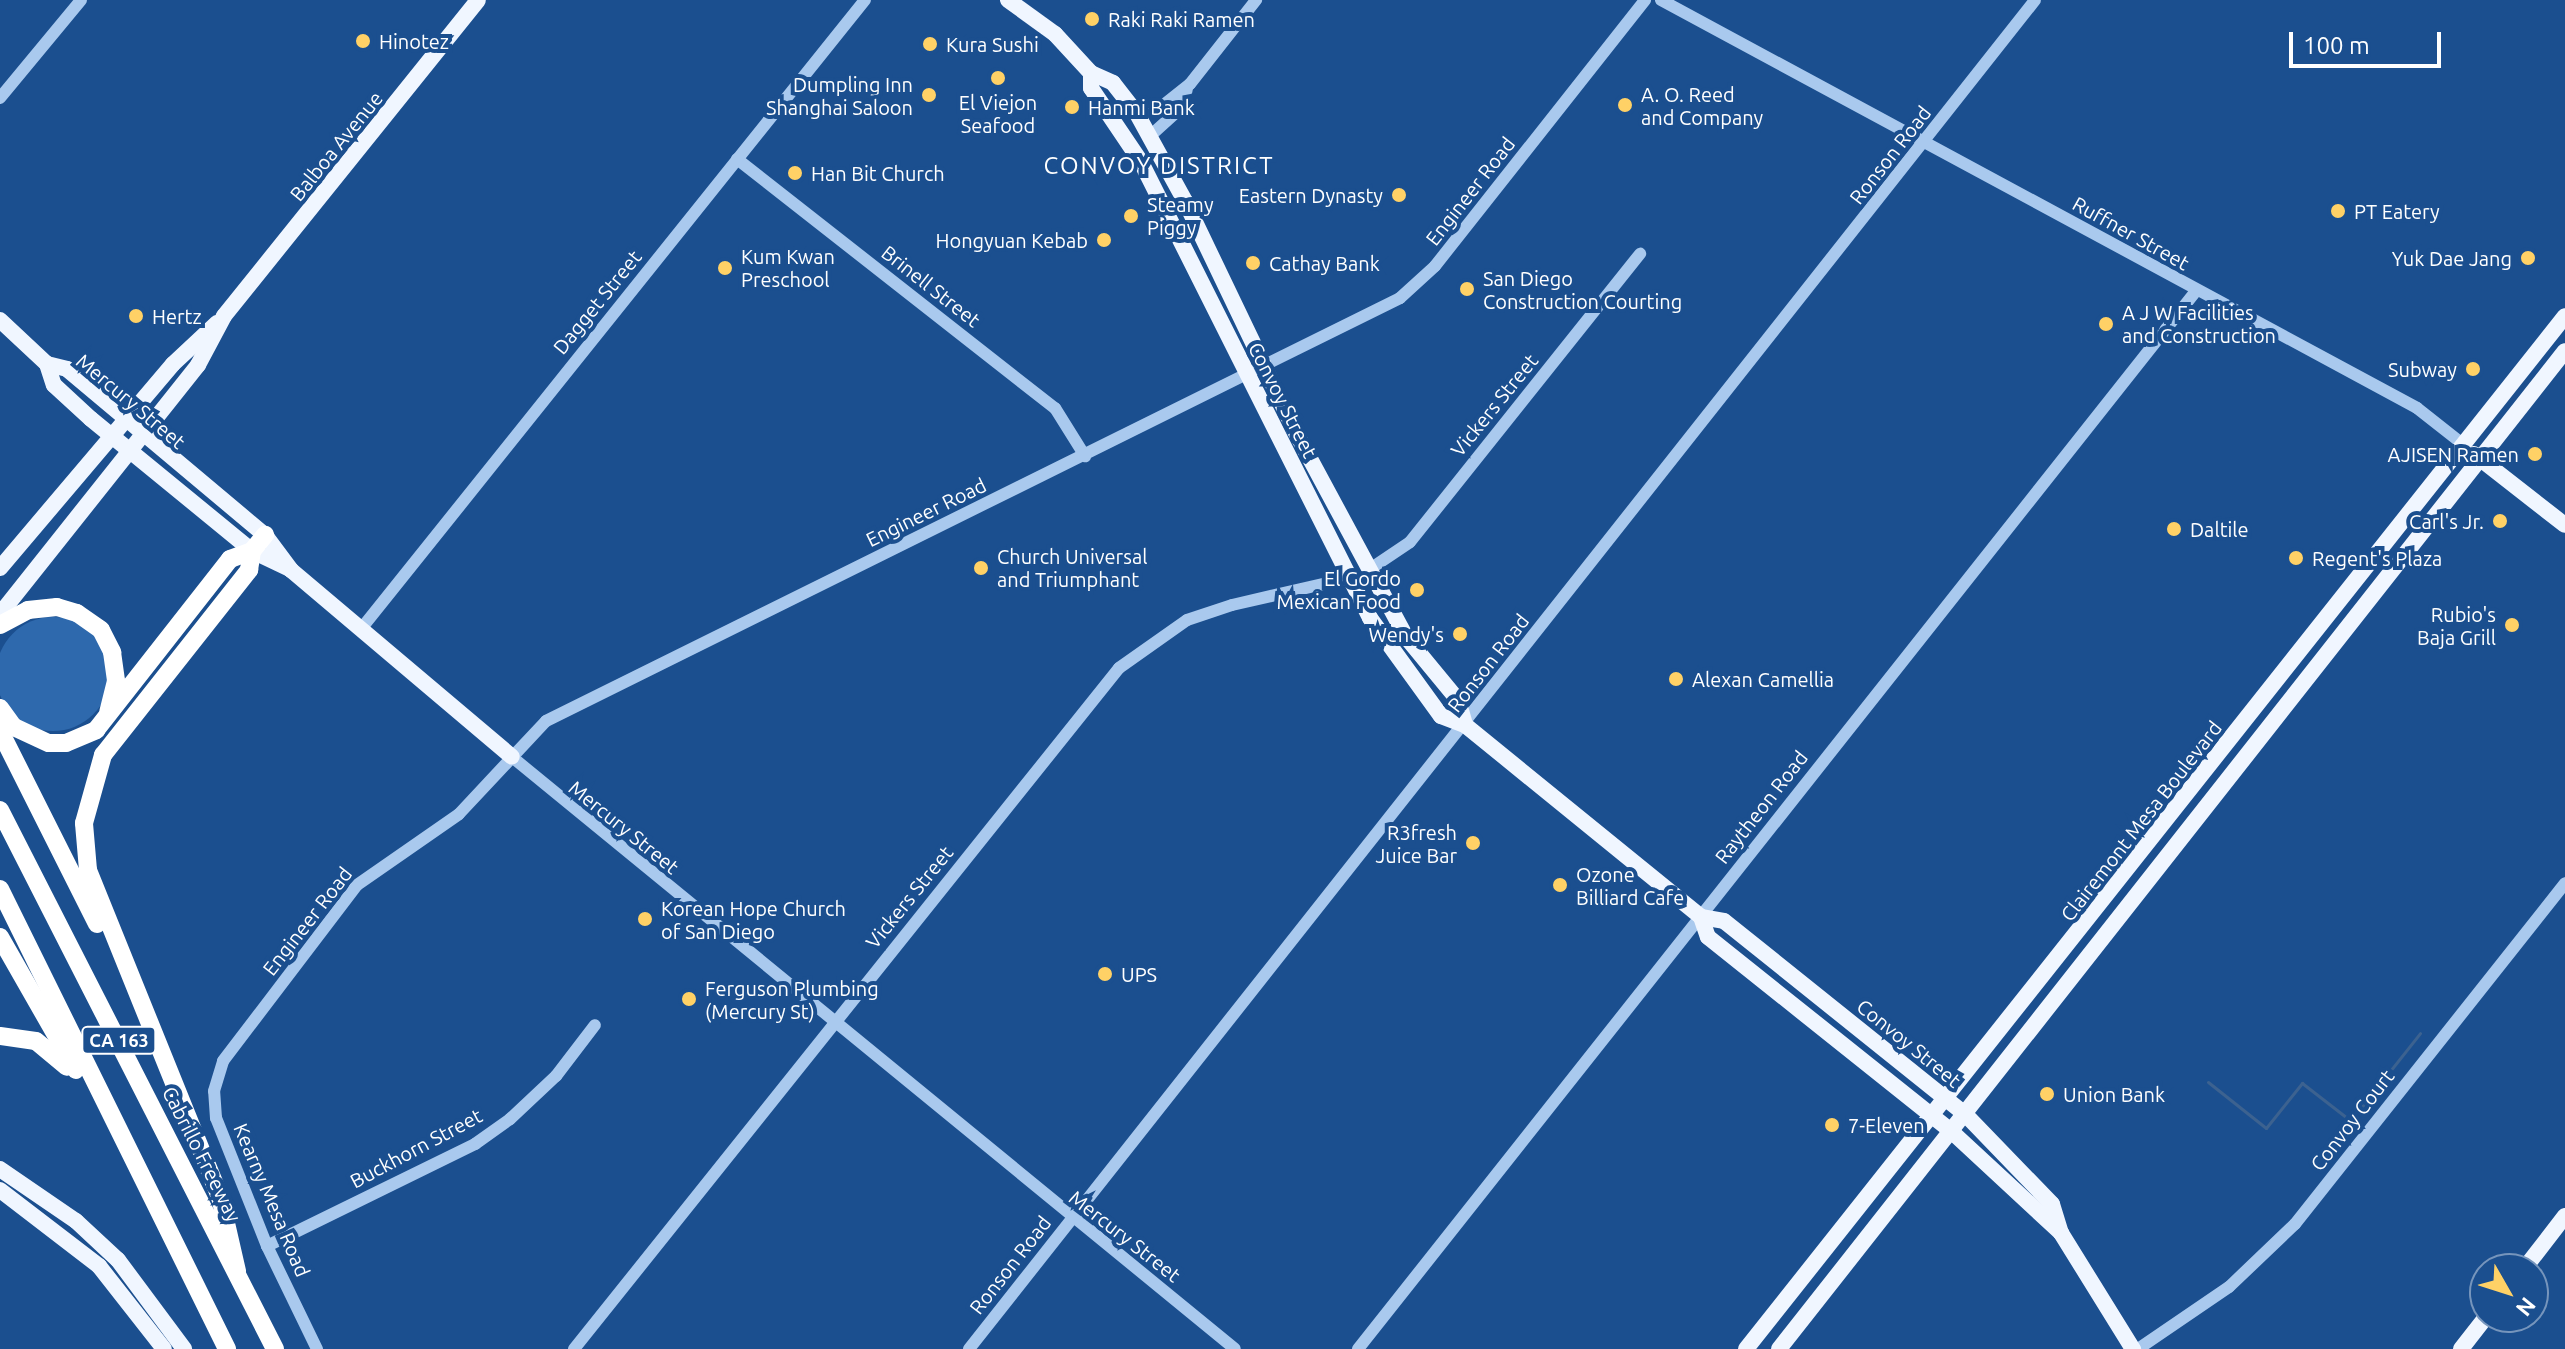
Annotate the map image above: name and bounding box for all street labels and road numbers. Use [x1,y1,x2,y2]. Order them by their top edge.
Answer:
street label: Balboa Avenue [285,86,387,206]
street label: Ronson Road [1844,101,1936,209]
street label: Engineer Road [1420,132,1520,250]
street label: Ruffner Street [2069,191,2193,275]
street label: Brinell Street [877,240,985,332]
street label: Dagget Street [548,245,646,359]
street label: Convoy Street [1244,338,1322,462]
street label: Mercury Street [72,348,190,454]
street label: Vickers Street [1445,349,1543,461]
street label: Engineer Road [862,473,990,551]
street label: Ronson Road [1442,609,1534,717]
street label: Clairemont Mesa Boulevard [2055,716,2227,926]
street label: Raytheon Road [1710,746,1812,868]
street label: Mercury Street [564,775,684,879]
street label: Vickers Street [860,841,958,953]
street label: Engineer Road [257,862,357,980]
street label: Convoy Street [1852,994,1966,1092]
road number: CA 163 [81,1026,157,1054]
street label: Convoy Court [2305,1065,2399,1175]
street label: Cabrillo Freeway [158,1082,246,1226]
street label: Buckhorn Street [346,1103,486,1193]
street label: Kearny Mesa Road [229,1120,315,1280]
street label: Mercury Street [1065,1185,1185,1287]
street label: Ronson Road [964,1211,1056,1319]

